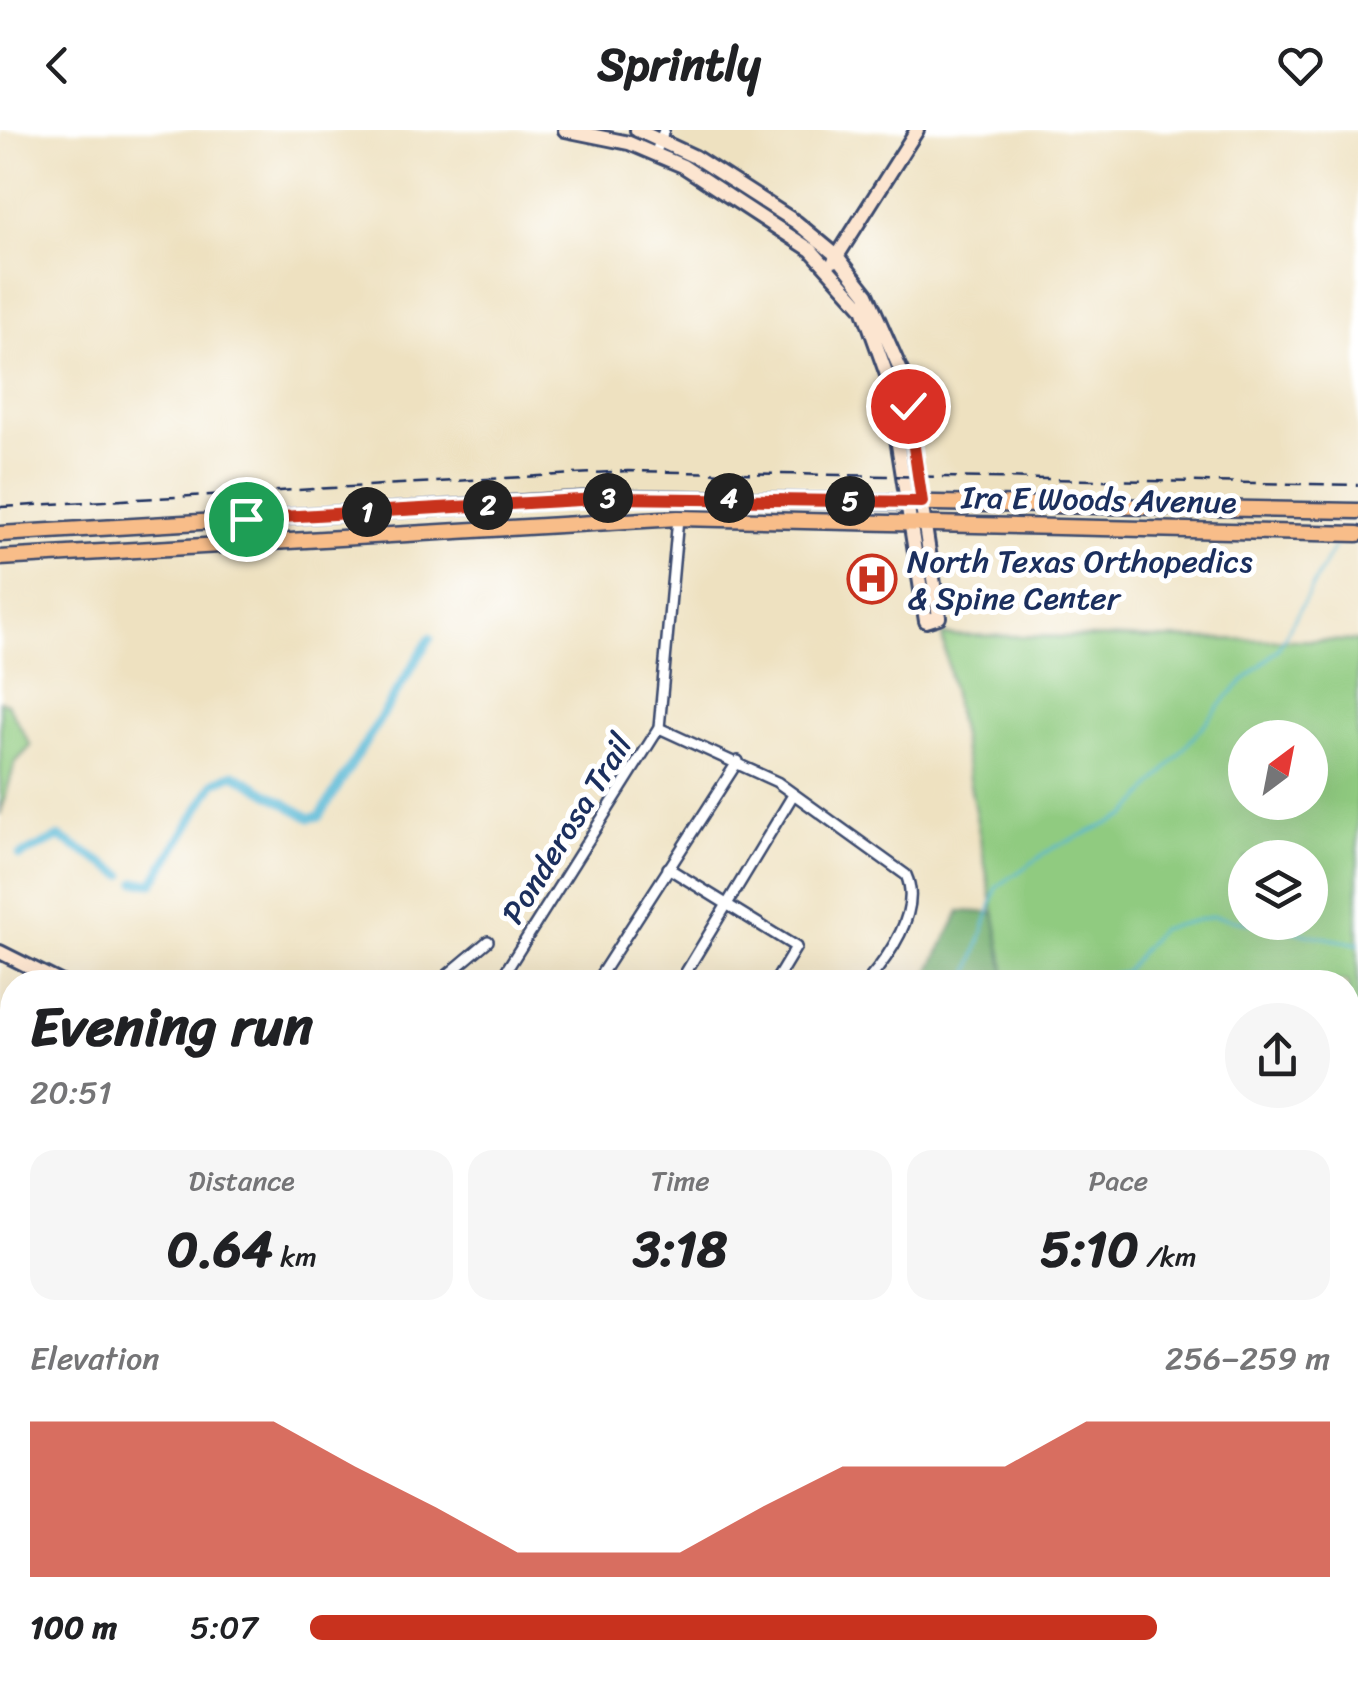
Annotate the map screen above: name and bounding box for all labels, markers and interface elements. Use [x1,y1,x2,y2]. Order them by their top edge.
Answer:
text: Sprintly [598,25,760,105]
icon: back [30,38,85,93]
icon: heart [1273,38,1328,93]
pin [866,364,951,449]
icon: check [881,379,936,434]
street label: Ira E Woods Avenue [960,469,1237,531]
pin: 3 [583,473,633,523]
text: 3 [600,473,616,522]
pin: 4 [704,473,754,523]
text: 4 [720,473,738,522]
pin: 5 [825,476,875,526]
text: 5 [841,476,859,525]
pin [204,477,289,562]
pin: 2 [463,480,513,530]
text: 2 [480,480,496,529]
pin: 1 [342,487,392,537]
text: 1 [361,487,373,536]
icon: arrive [219,492,274,547]
place label: North Texas Orthopedics & Spine Center [907,533,1253,627]
hospital icon: North Texas Orthopedics & Spine Center [846,553,898,605]
north arrow [1228,720,1328,820]
map controls [1228,720,1328,940]
street label: Ponderosa Trail [486,721,649,936]
button: layers [1228,840,1328,940]
text: Evening run [30,978,313,1075]
button: share [1225,1003,1330,1108]
text: 20:51 [30,1064,112,1121]
text: Distance [189,1156,295,1205]
text: Time [650,1156,710,1205]
text: Pace [1089,1156,1148,1205]
text: 0.64 [167,1205,273,1294]
text: 3:18 [633,1205,727,1294]
text: 5:10 [1040,1205,1139,1294]
text: km [273,1232,317,1281]
text: /km [1139,1232,1196,1281]
text: Elevation [30,1330,160,1387]
text: 256–259 m [1165,1330,1330,1387]
text: 100 m [30,1599,117,1656]
text: 5:07 [190,1599,258,1656]

